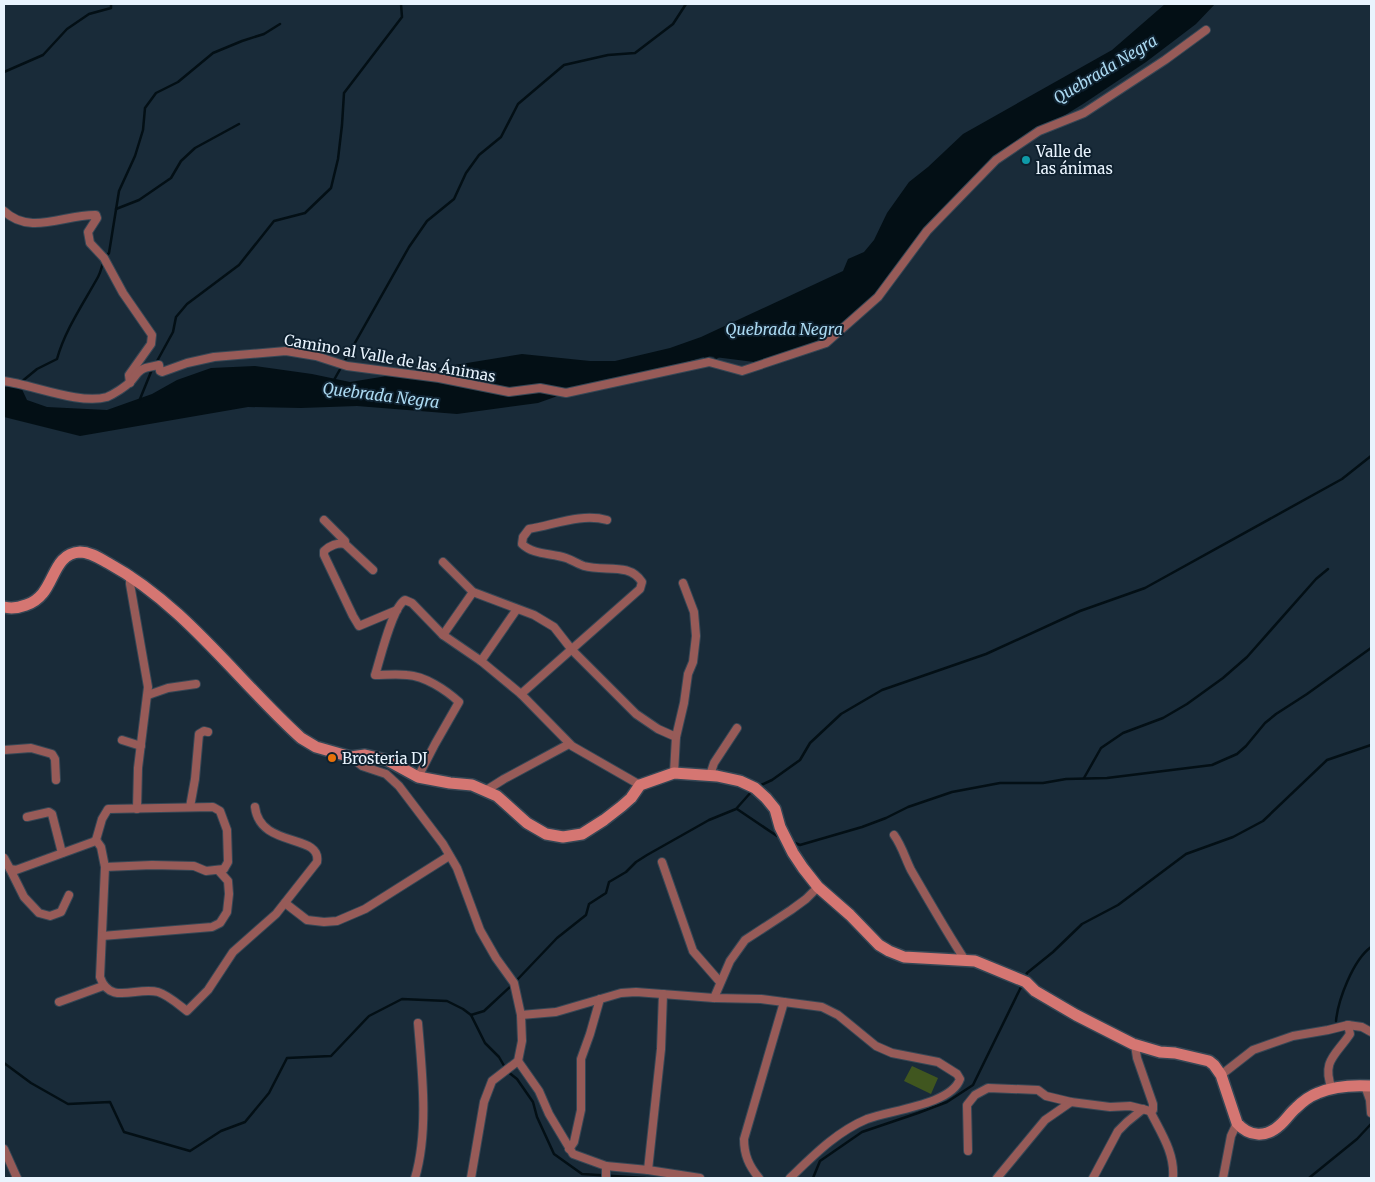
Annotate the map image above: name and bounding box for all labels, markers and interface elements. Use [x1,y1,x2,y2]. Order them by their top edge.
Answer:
water label: Quebrada Negra [1049,30,1161,108]
place label: Valle de las ánimas [1035,142,1113,178]
marker: Valle de las ánimas [1020,154,1032,166]
water label: Quebrada Negra [725,319,843,339]
street label: Camino al Valle de las Ánimas [283,329,497,386]
water label: Quebrada Negra [321,378,441,412]
place label: Brosteria DJ [342,749,428,768]
marker: Brosteria DJ [326,752,338,764]

